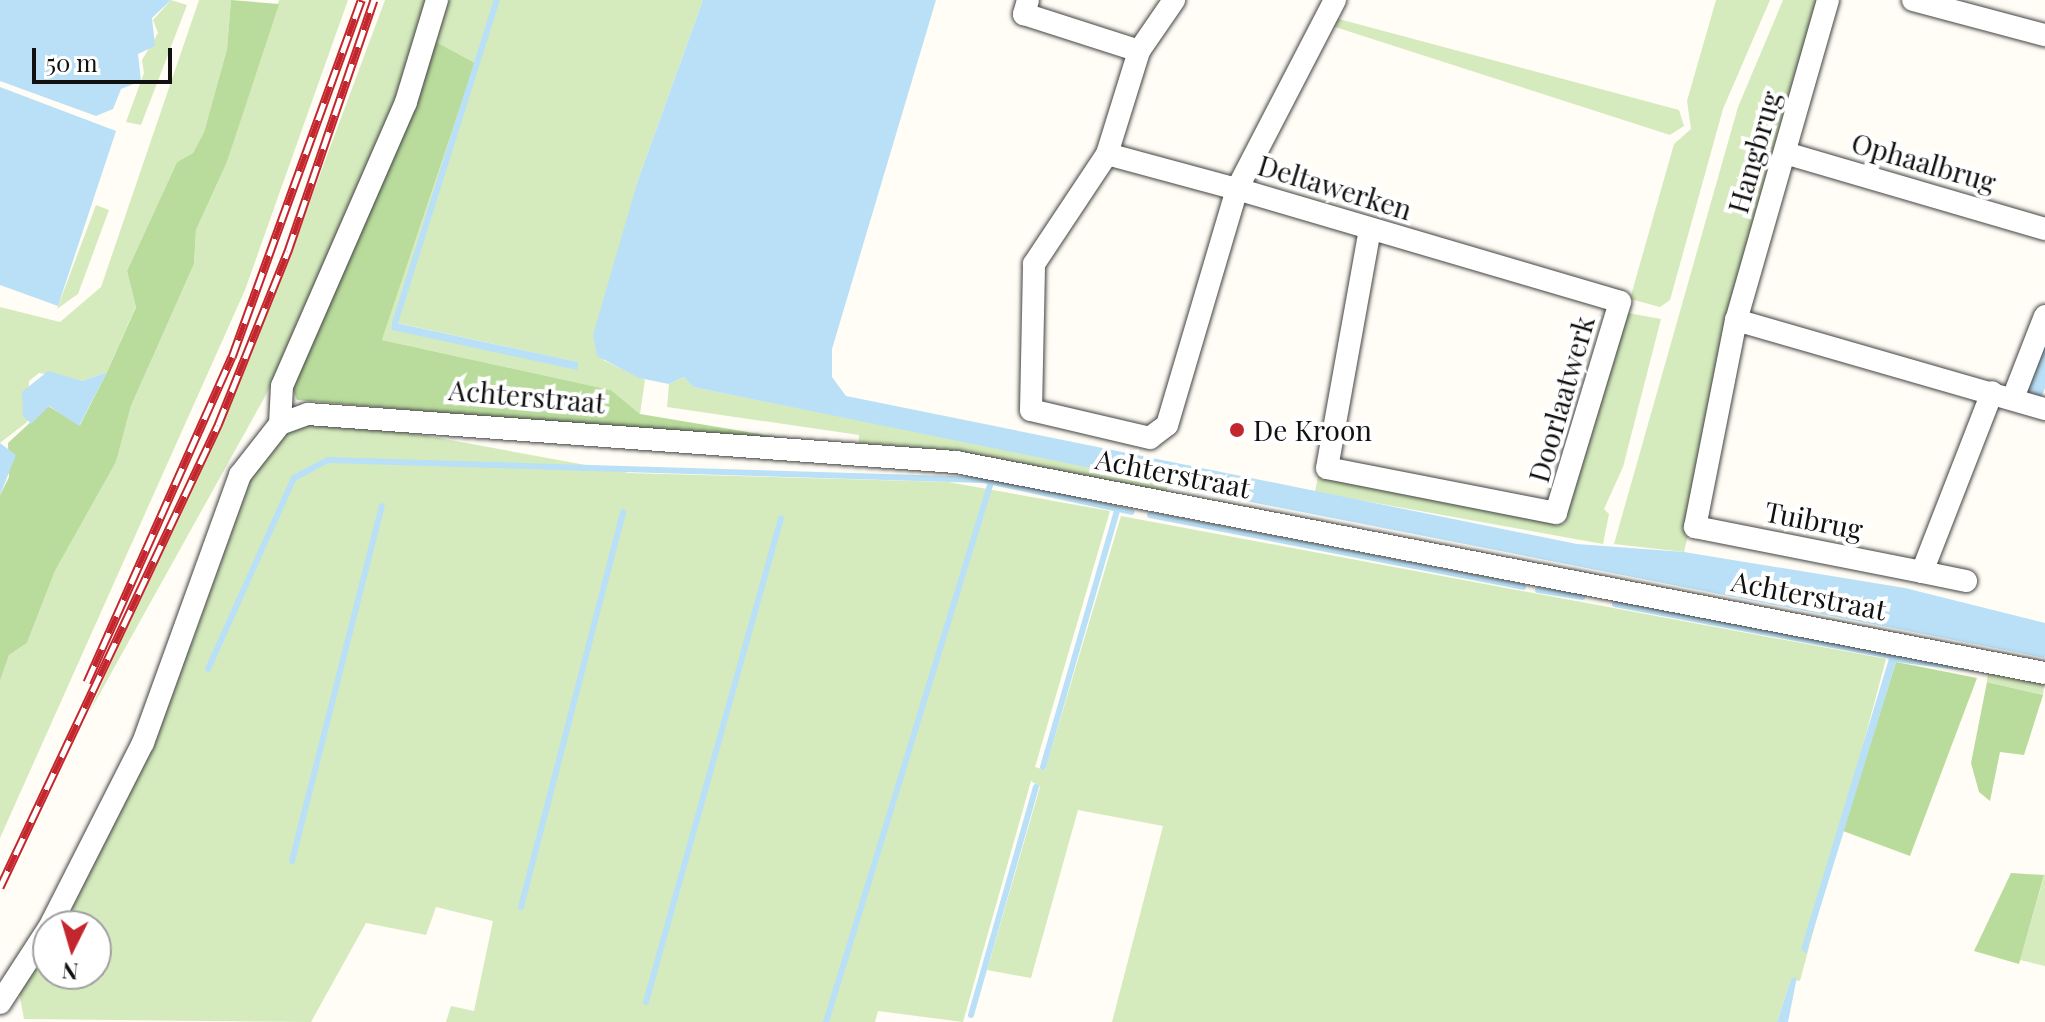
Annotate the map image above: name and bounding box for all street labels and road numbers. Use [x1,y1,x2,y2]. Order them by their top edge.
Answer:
street label: Hangbrug [1721,87,1787,217]
street label: Ophaalbrug [1848,125,2000,199]
street label: Deltawerken [1254,148,1416,226]
street label: Doorlaatwerk [1521,312,1601,486]
street label: Achterstraat [447,372,607,420]
street label: Achterstraat [1093,442,1253,504]
street label: Tuibrug [1762,494,1866,546]
street label: Achterstraat [1729,564,1889,626]

